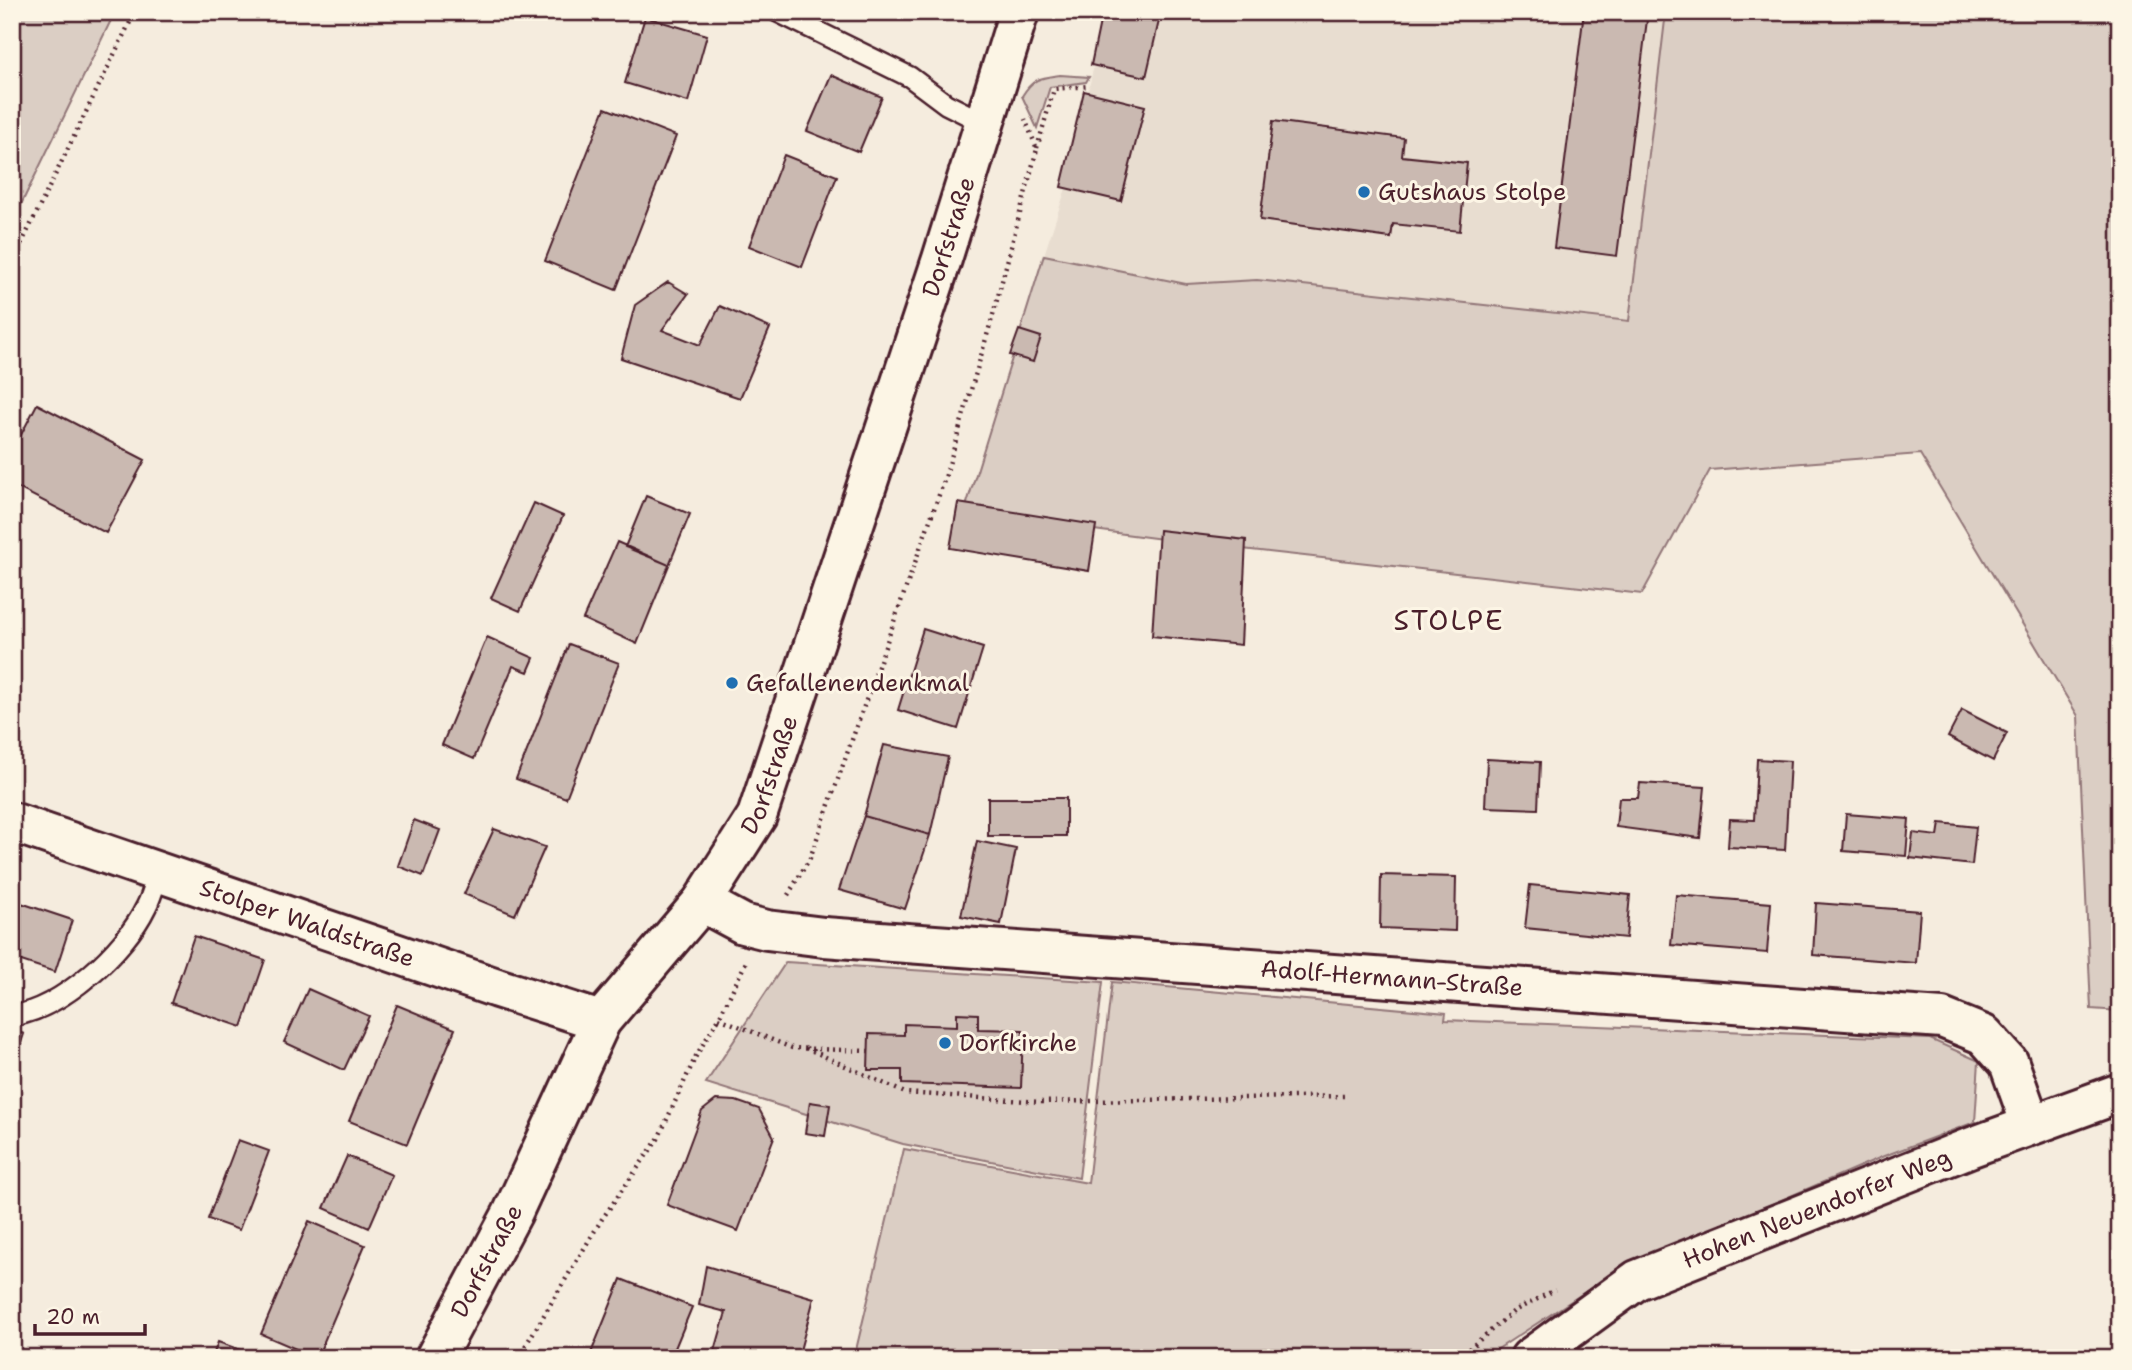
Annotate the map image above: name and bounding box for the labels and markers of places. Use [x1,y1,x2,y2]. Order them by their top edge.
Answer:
place label: Gutshaus Stolpe [1378,176,1567,208]
marker: Gutshaus Stolpe [1356,184,1372,200]
place label: Gefallenendenkmal [746,667,970,699]
marker: Gefallenendenkmal [724,675,740,691]
place label: Dorfkirche [959,1027,1077,1059]
marker: Dorfkirche [937,1035,953,1051]

